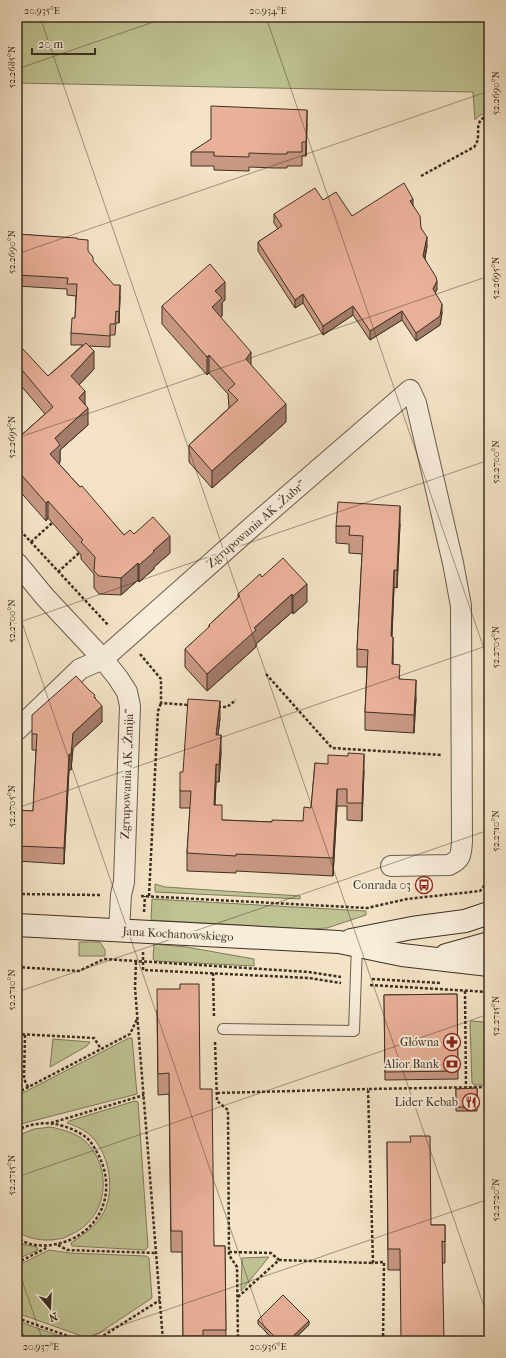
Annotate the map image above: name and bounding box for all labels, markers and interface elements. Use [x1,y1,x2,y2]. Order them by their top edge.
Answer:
text: 20.935°E [24,5,60,17]
text: 20.934°E [249,5,287,17]
scale bar [32,30,95,56]
text: 20 m [38,37,63,51]
text: 52.2685°N [6,45,18,88]
text: 52.2690°N [490,71,502,115]
text: 52.2690°N [6,230,18,274]
text: 52.2695°N [490,256,502,299]
text: 52.2695°N [6,415,18,458]
text: 52.2700°N [490,440,502,484]
street label: Zgrupowania AK „Żubr” [203,476,309,571]
text: 52.2700°N [6,599,18,643]
text: 52.2705°N [490,625,502,668]
street label: Zgrupowania AK „Żmija” [117,708,136,839]
text: 52.2705°N [6,784,18,827]
text: 52.2710°N [490,810,502,852]
bus stop icon: Conrada 03 [414,875,434,895]
place label: Conrada 03 [353,878,411,892]
street label: Jana Kochanowskiego [121,924,234,944]
text: 52.2710°N [6,969,18,1011]
text: 52.2715°N [490,995,502,1036]
pharmacy icon: Główna [442,1032,462,1052]
place label: Główna [400,1035,439,1049]
bank icon: Alior Bank [442,1054,462,1074]
place label: Alior Bank [383,1057,440,1071]
restaurant icon: Lider Kebab [461,1092,481,1112]
place label: Lider Kebab [395,1095,458,1109]
text: 52.2715°N [6,1154,18,1195]
text: 52.2720°N [490,1178,502,1222]
north arrow [30,1288,70,1328]
text: N [46,1309,59,1325]
text: 20.937°E [23,1341,59,1353]
text: 20.936°E [250,1341,286,1353]

